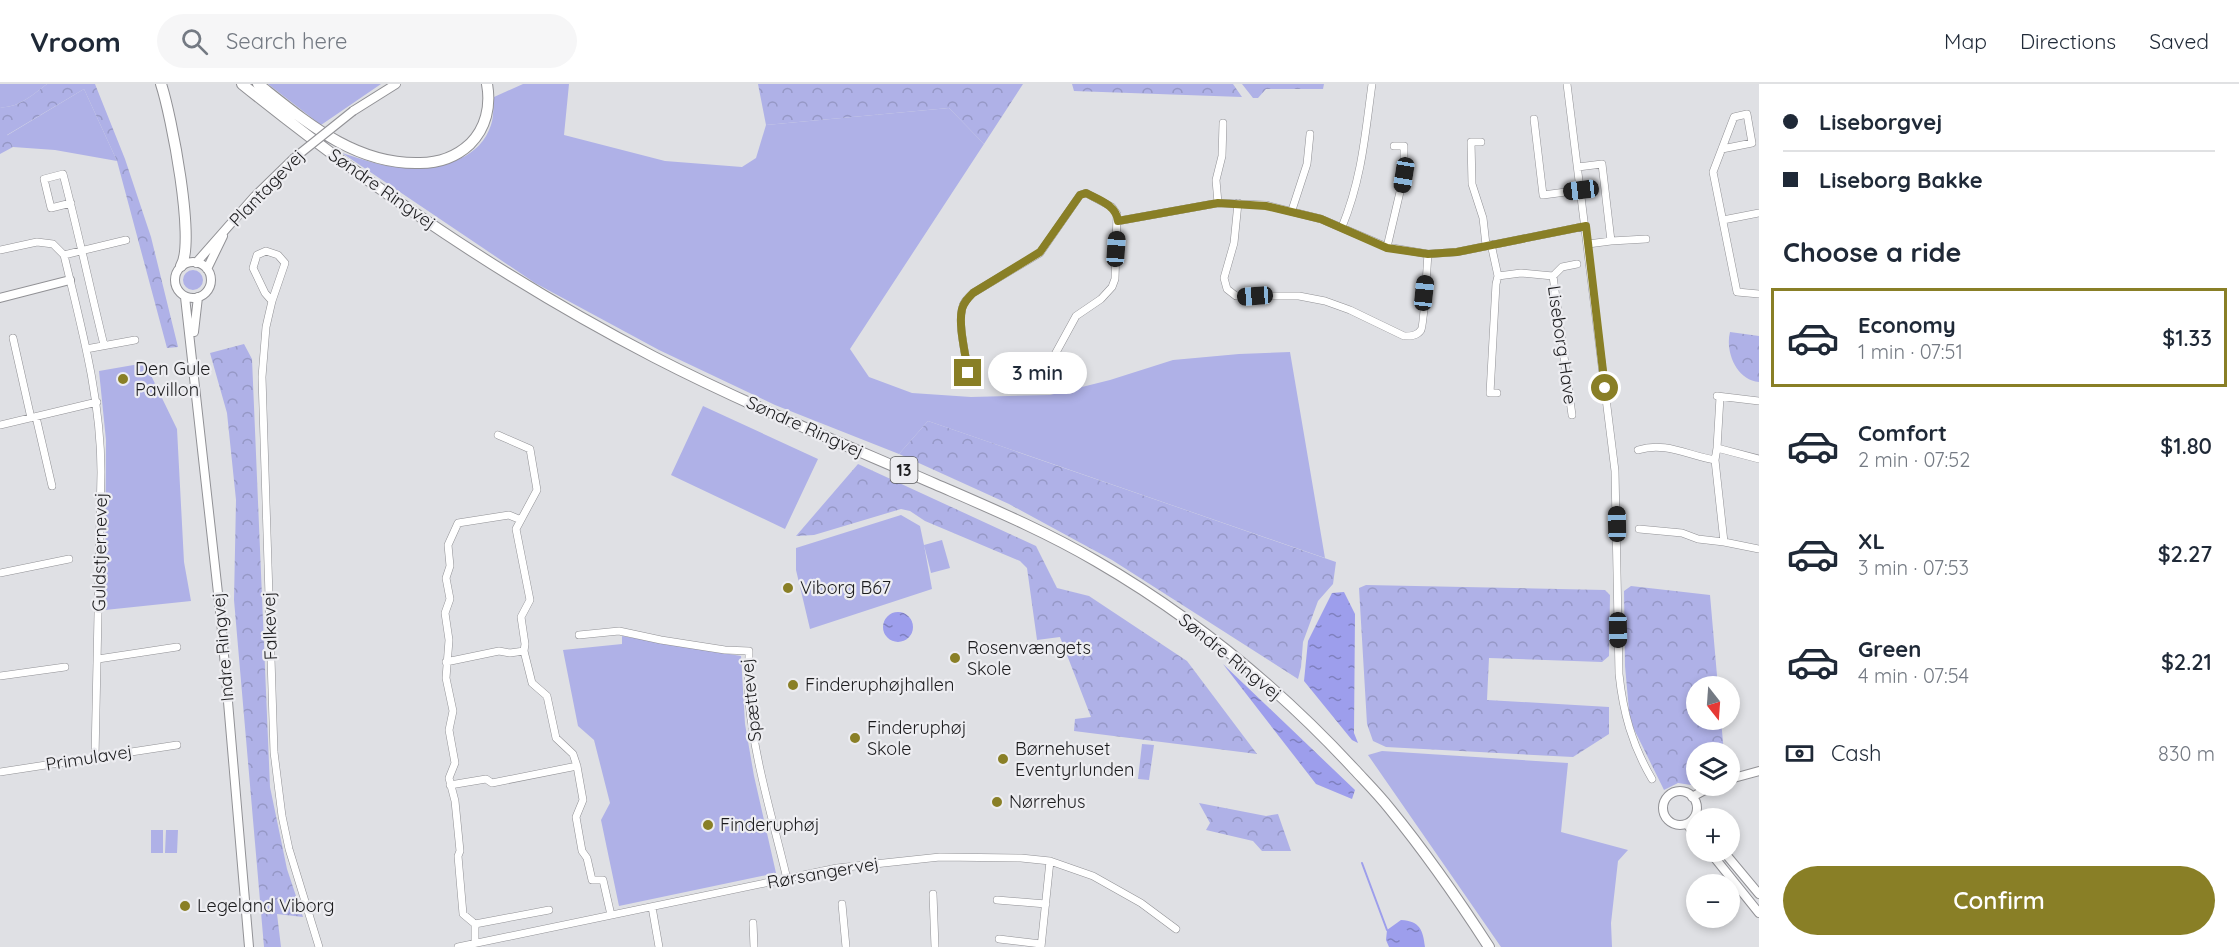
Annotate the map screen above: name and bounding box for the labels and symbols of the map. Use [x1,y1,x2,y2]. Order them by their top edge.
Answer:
street label: Søndre Ringvej [324,143,440,234]
street label: Plantagevej [224,144,309,231]
car [1392,156,1416,194]
car [1562,179,1600,201]
car [1106,230,1126,268]
car [1413,274,1435,312]
street label: Liseborg Have [1543,284,1582,406]
car [1236,286,1274,306]
callout: 3 min [989,352,1088,394]
place label: Den Gule Pavillon [135,357,210,401]
route end [954,359,981,386]
marker: Den Gule Pavillon [116,372,130,386]
route start [1591,374,1618,401]
street label: Søndre Ringvej [743,390,867,463]
road number: 13 [890,457,918,483]
street label: Guldstjernevej [87,492,112,612]
car [1608,506,1626,542]
place label: Viborg B67 [800,576,891,599]
marker: Viborg B67 [781,581,795,595]
street label: Falkevej [257,591,282,661]
street label: Indre Ringvej [206,592,239,703]
street label: Søndre Ringvej [1174,608,1286,705]
car [1609,612,1627,648]
place label: Rosenvængets Skole [967,636,1091,680]
marker: Rosenvængets Skole [948,651,962,665]
street label: Spættevej [735,657,766,743]
place label: Finderuphøjhallen [805,673,954,696]
north arrow [1686,676,1740,730]
marker: Finderuphøjhallen [786,678,800,692]
place label: Finderuphøj Skole [867,716,967,760]
marker: Finderuphøj Skole [848,731,862,745]
place label: Børnehuset Eventyrlunden [1015,737,1134,781]
street label: Primulavej [44,739,134,776]
marker: Børnehuset Eventyrlunden [996,752,1010,766]
place label: Nørrehus [1009,790,1086,813]
marker: Nørrehus [990,795,1004,809]
place label: Finderuphøj [720,813,820,836]
marker: Finderuphøj [701,818,715,832]
street label: Rørsangervej [765,851,881,894]
place label: Legeland Viborg [197,894,334,917]
marker: Legeland Viborg [178,899,192,913]

